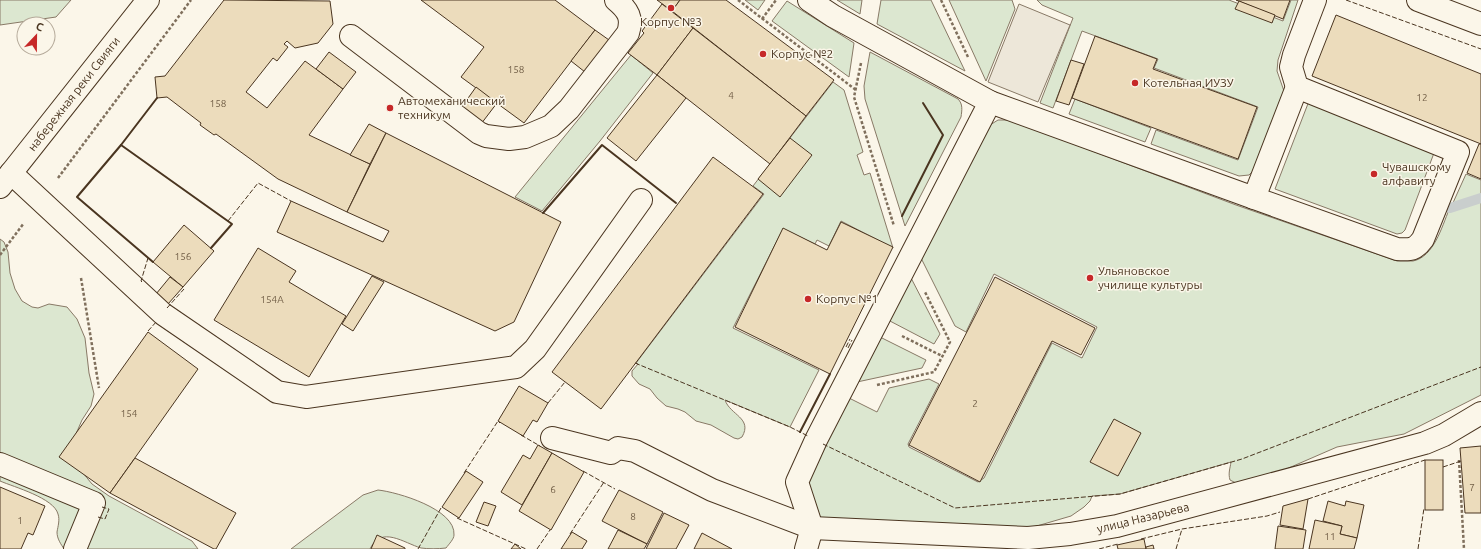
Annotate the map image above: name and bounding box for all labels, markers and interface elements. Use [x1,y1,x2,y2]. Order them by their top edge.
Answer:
marker: Корпус №3 [666,3,676,13]
place label: Корпус №3 [640,15,702,28]
north arrow [16,16,56,56]
text: С [34,20,45,34]
street label: набережная реки Свияги [25,34,122,153]
place label: Корпус №2 [771,47,833,60]
marker: Корпус №2 [758,49,768,59]
house number: 158 [508,64,525,75]
place label: Котельная ИУЗУ [1143,76,1234,89]
marker: Котельная ИУЗУ [1130,78,1140,88]
house number: 4 [728,90,734,101]
house number: 12 [1416,92,1428,103]
place label: Автомеханический техникум [398,94,505,121]
house number: 158 [210,98,227,109]
marker: Автомеханический техникум [385,103,395,113]
place label: Чувашскому алфавиту [1382,160,1451,187]
marker: Чувашскому алфавиту [1369,169,1379,179]
house number: 156 [175,251,192,262]
place label: Ульяновское училище культуры [1098,264,1202,291]
marker: Ульяновское училище культуры [1085,273,1095,283]
place label: Корпус №1 [816,292,878,305]
house number: 154А [260,294,284,305]
marker: Корпус №1 [803,294,813,304]
house number: 2 [972,398,978,409]
house number: 154 [121,408,138,419]
house number: 7 [1469,482,1475,493]
house number: 6 [550,484,556,495]
street label: улица Назарьева [1095,500,1190,535]
house number: 8 [630,511,636,522]
house number: 1 [17,515,23,526]
house number: 11 [1324,531,1336,542]

